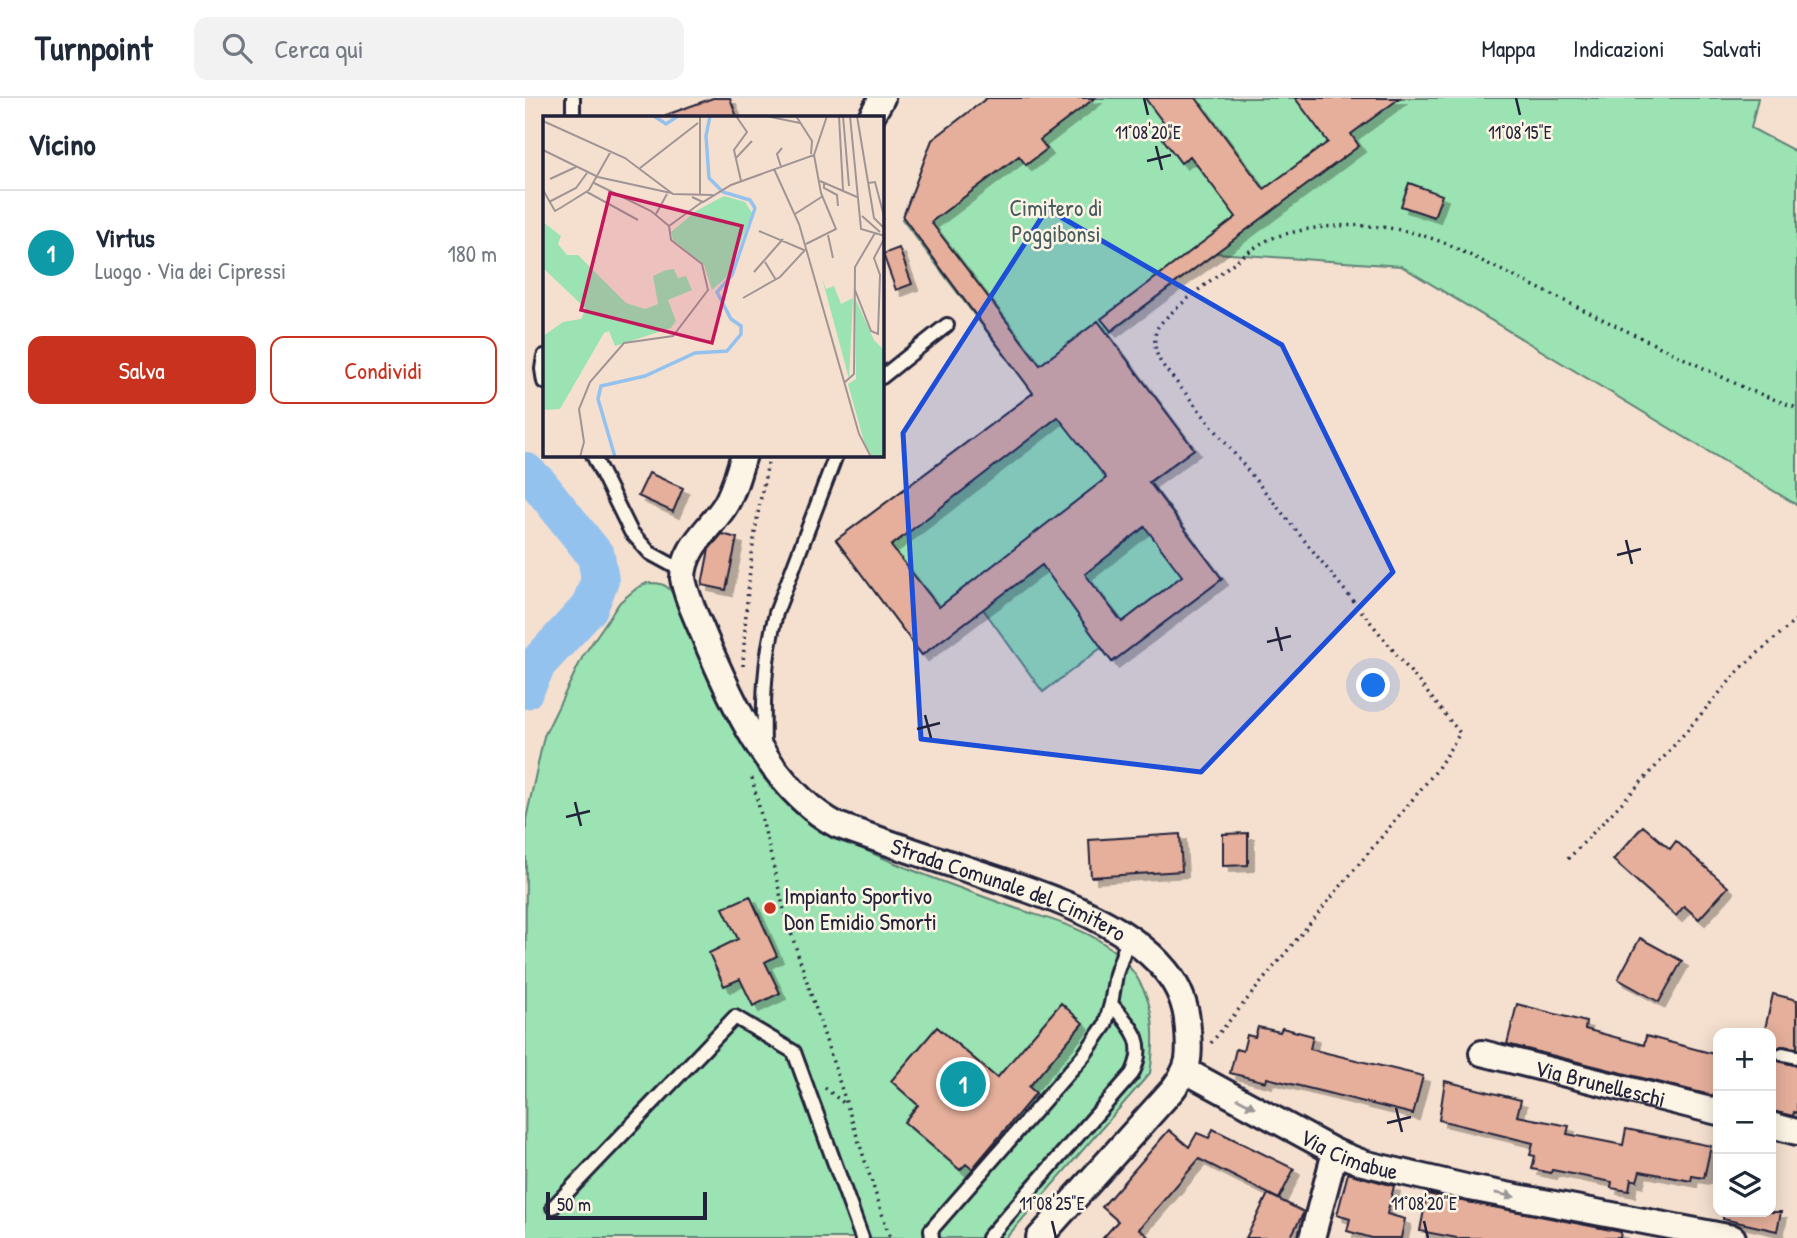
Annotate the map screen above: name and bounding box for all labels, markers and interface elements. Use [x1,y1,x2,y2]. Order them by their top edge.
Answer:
search box [194,17,684,80]
text: Turnpoint [35,26,152,70]
icon: search [218,29,256,67]
text: Cerca qui [274,31,364,66]
text: Mappa [1481,32,1535,64]
text: Indicazioni [1573,32,1665,64]
text: Salvati [1703,32,1762,64]
inset map [543,116,884,457]
text: 11°08'20"E [1115,120,1181,145]
text: 11°08'15"E [1488,120,1552,145]
text: Vicino [28,124,96,164]
park label: Cimitero di Poggibonsi [1009,192,1103,249]
text: Virtus [95,220,155,255]
text: 1 [47,238,55,269]
text: 180 m [447,238,497,269]
text: Luogo · Via dei Cipressi [95,255,286,286]
button: Salva [28,336,256,404]
button: Condividi [270,336,497,404]
your location [1356,668,1390,702]
street label: Strada Comunale del Cimitero [887,830,1133,948]
place label: Impianto Sportivo Don Emidio Smorti [784,880,937,937]
marker: Impianto Sportivo Don Emidio Smorti [762,900,778,916]
map controls [1713,1028,1776,1217]
button: + [1713,1028,1776,1091]
street label: Via Brunelleschi [1532,1051,1669,1114]
pin: 1 [940,1058,986,1110]
button: − [1713,1091,1776,1154]
one-way arrow [1236,1098,1256,1109]
street label: Via Cimabue [1295,1121,1401,1186]
button: layers [1713,1154,1776,1217]
scale bar [546,1189,707,1221]
one-way arrow [1494,1189,1516,1200]
text: 50 m [557,1191,591,1217]
text: 11°08'25"E [1019,1191,1085,1216]
text: 11°08'20"E [1391,1191,1457,1216]

